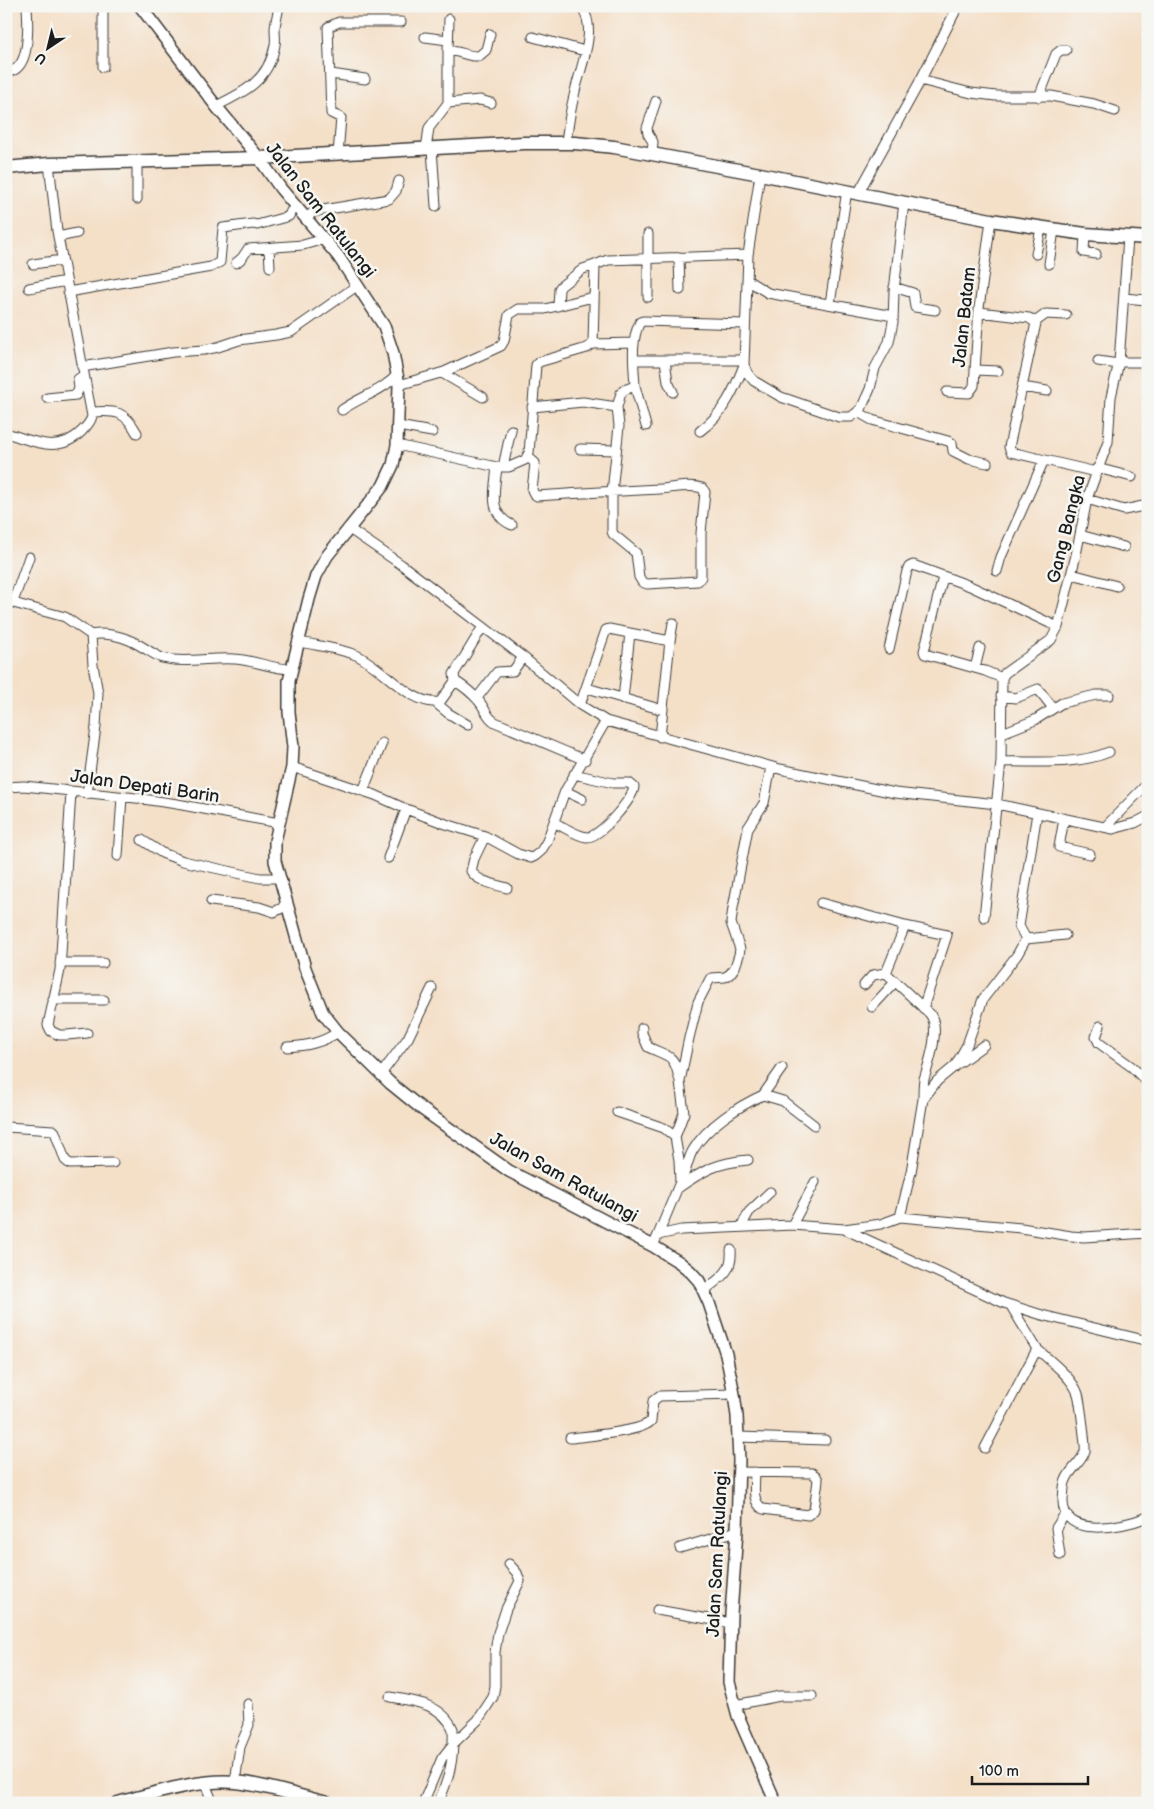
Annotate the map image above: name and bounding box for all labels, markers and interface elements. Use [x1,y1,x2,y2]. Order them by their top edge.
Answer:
north arrow [22,22,72,72]
text: U [32,48,50,68]
street label: Jalan Sam Ratulangi [261,138,380,282]
street label: Jalan Batam [949,266,980,368]
street label: Gang Bangka [1043,473,1090,585]
street label: Jalan Depati Barin [69,766,221,807]
street label: Jalan Sam Ratulangi [486,1128,641,1227]
street label: Jalan Sam Ratulangi [703,1471,732,1637]
scale bar [972,1754,1088,1786]
text: 100 m [979,1762,1019,1781]

